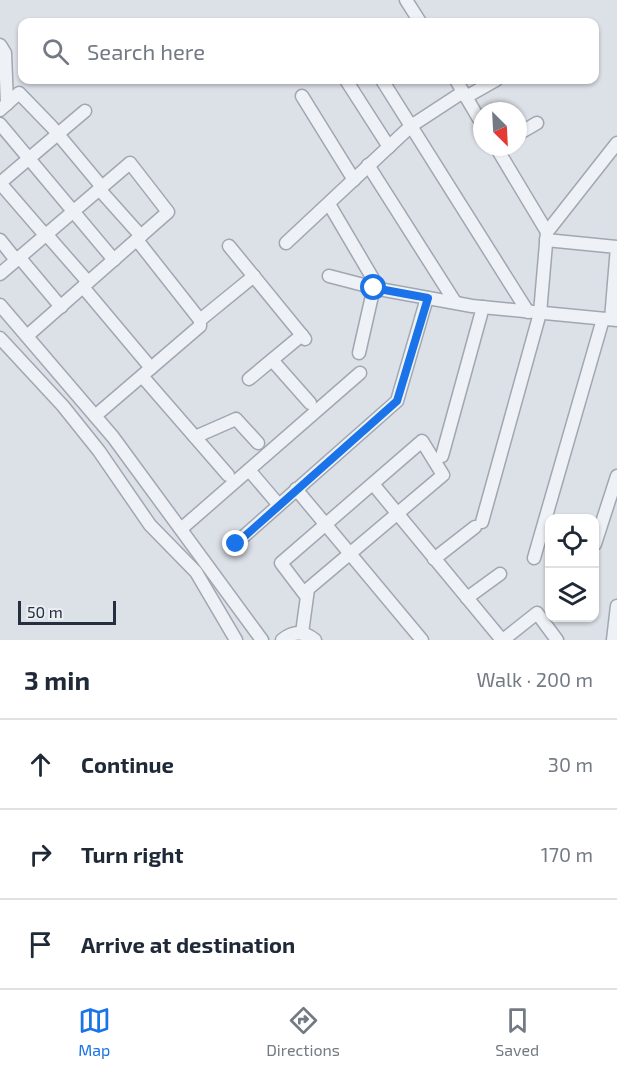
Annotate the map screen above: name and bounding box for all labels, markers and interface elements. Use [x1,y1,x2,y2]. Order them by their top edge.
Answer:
search box [18,18,599,84]
icon: search [39,35,72,68]
text: Search here [87,38,205,64]
north arrow [473,102,527,156]
route start [360,274,386,300]
map controls [545,514,599,622]
button: locate [545,514,599,568]
route end [222,530,248,556]
button: layers [545,568,599,622]
scale bar [18,598,116,626]
text: 50 m [27,602,63,621]
text: 3 min [24,664,90,695]
text: Walk · 200 m [476,667,593,691]
icon: ahead [24,748,57,781]
text: Continue [81,751,174,777]
text: 30 m [548,752,593,776]
icon: right [24,838,57,871]
text: Turn right [81,841,183,867]
text: 170 m [541,842,593,866]
icon: arrive [24,928,57,961]
text: Arrive at destination [81,931,295,957]
tab: Map [78,1004,111,1059]
tab: Directions [266,1004,340,1059]
tab: Saved [495,1004,539,1059]

